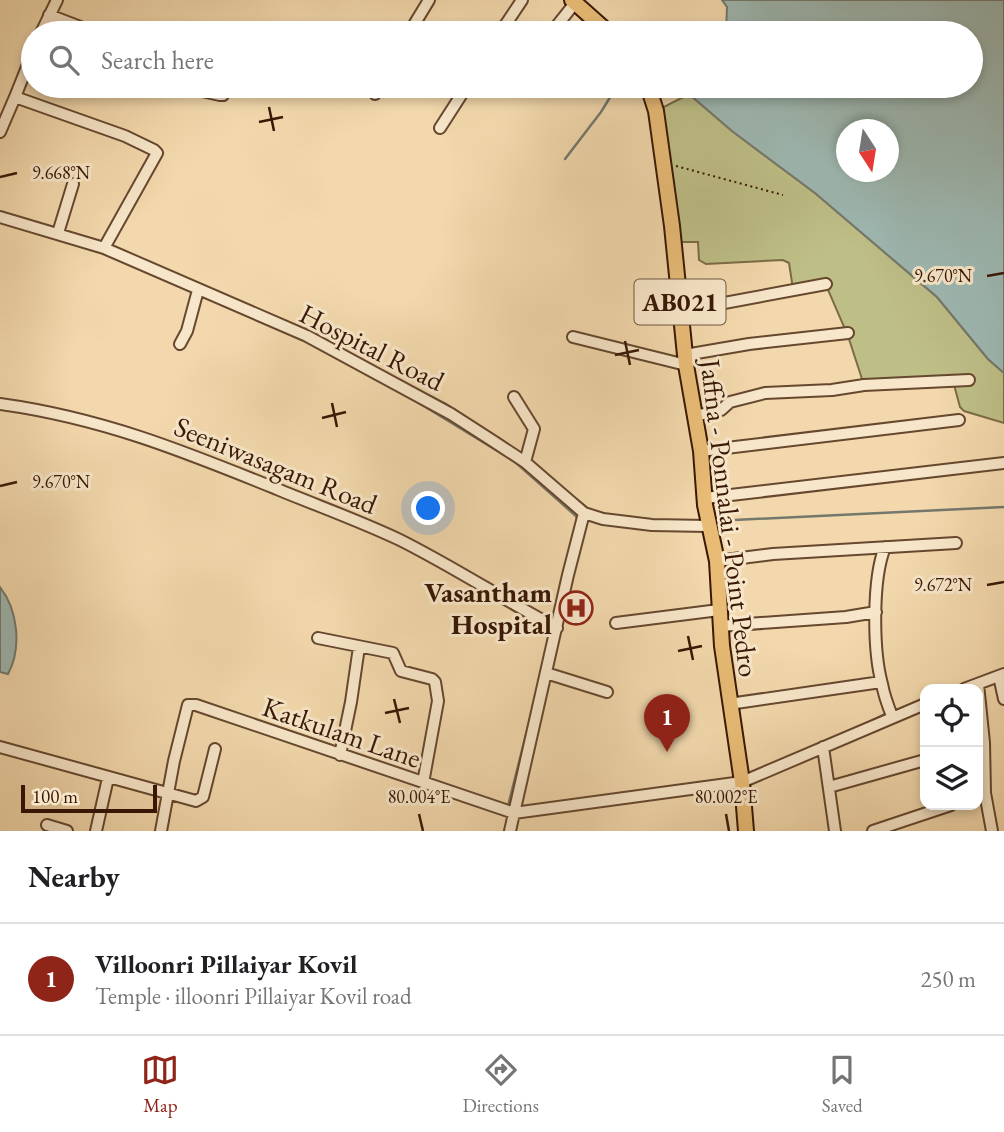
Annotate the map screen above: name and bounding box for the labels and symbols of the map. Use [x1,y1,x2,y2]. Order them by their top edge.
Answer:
north arrow [836,119,899,182]
text: 9.668°N [32,161,91,184]
text: 9.670°N [914,264,973,287]
road number: AB021 [634,280,726,324]
street label: Hospital Road [293,295,451,399]
street label: Jaffna - Ponnalai - Point Pedro [692,355,767,679]
street label: Seeniwasagam Road [169,408,384,522]
text: 9.670°N [32,470,91,493]
your location [411,491,445,525]
text: 9.672°N [914,573,973,596]
place label: Vasantham Hospital [424,574,552,642]
hospital icon: Vasantham Hospital [557,589,595,627]
street label: Katkulam Lane [258,688,426,776]
pin: 1 [644,694,690,752]
scale bar [21,782,158,814]
text: 80.004°E [388,785,450,808]
text: 80.002°E [695,785,757,808]

